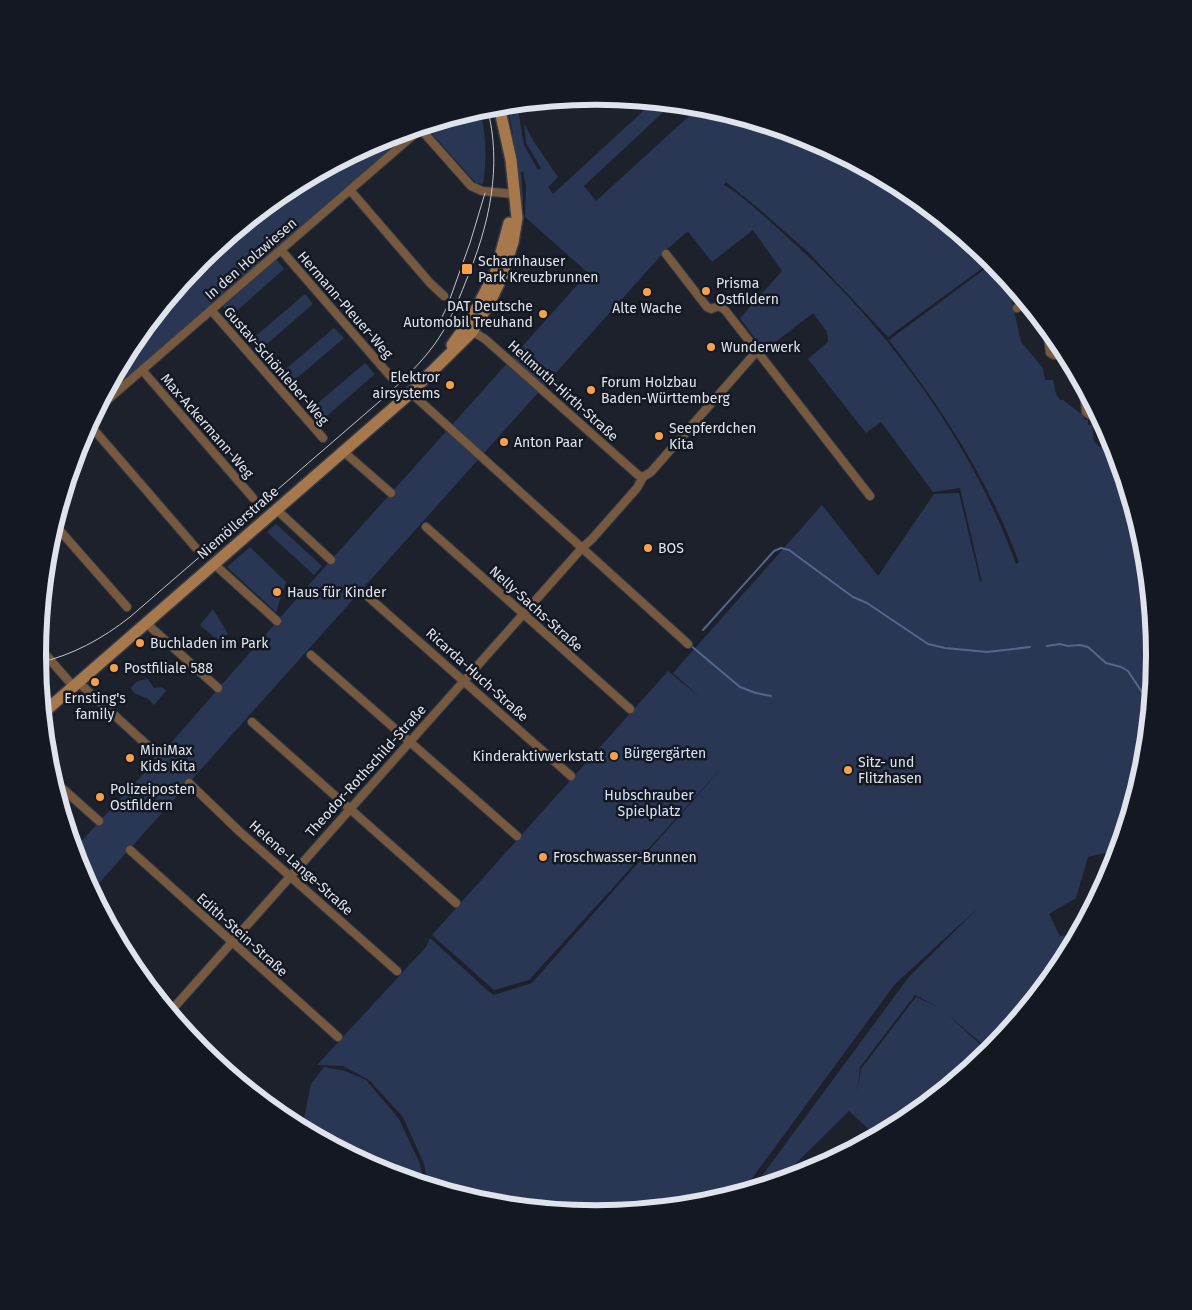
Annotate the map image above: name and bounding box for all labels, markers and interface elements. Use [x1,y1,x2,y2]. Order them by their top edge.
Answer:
street label: In den Holzwiesen [202,215,300,303]
street label: Hermann-Pleuer-Weg [294,248,397,363]
place label: Scharnhauser Park Kreuzbrunnen [478,253,599,286]
marker: Scharnhauser Park Kreuzbrunnen [460,262,474,276]
place label: Prisma Ostfildern [716,275,779,308]
marker: Prisma Ostfildern [700,285,712,297]
marker: Alte Wache [641,286,653,298]
place label: DAT Deutsche Automobil Treuhand [404,298,533,331]
place label: Alte Wache [612,300,682,317]
street label: Gustav-Schönleber-Weg [220,303,332,429]
marker: DAT Deutsche Automobil Treuhand [537,308,549,320]
street label: Hellmuth-Hirth-Straße [504,337,622,445]
place label: Wunderwerk [721,339,801,356]
marker: Wunderwerk [705,341,717,353]
place label: Elektror airsystems [373,369,441,402]
street label: Max-Ackermann-Weg [157,370,258,482]
place label: Forum Holzbau Baden-Württemberg [601,374,731,407]
marker: Elektror airsystems [444,379,456,391]
marker: Forum Holzbau Baden-Württemberg [585,384,597,396]
place label: Seepferdchen Kita [669,420,756,453]
marker: Seepferdchen Kita [653,430,665,442]
place label: Anton Paar [514,434,584,451]
marker: Anton Paar [498,436,510,448]
street label: Niemöllerstraße [194,483,282,563]
place label: BOS [658,540,684,557]
marker: BOS [642,542,654,554]
street label: Nelly-Sachs-Straße [486,563,586,655]
place label: Haus für Kinder [287,584,387,601]
marker: Haus für Kinder [271,586,283,598]
street label: Ricarda-Huch-Straße [422,625,532,725]
place label: Buchladen im Park [150,635,269,652]
marker: Buchladen im Park [134,637,146,649]
place label: Postfiliale 588 [124,660,213,677]
marker: Postfiliale 588 [108,662,120,674]
marker: Ernsting's family [89,676,101,688]
place label: Ernsting's family [64,690,126,723]
street label: Theodor-Rothschild-Straße [302,701,430,841]
place label: MiniMax Kids Kita [140,742,196,775]
park label: Bürgergärten [624,745,706,762]
place label: Kinderaktivwerkstatt [473,748,605,765]
marker: Kinderaktivwerkstatt [608,750,620,762]
marker: MiniMax Kids Kita [124,752,136,764]
place label: Sitz- und Flitzhasen [858,754,922,787]
marker: Sitz- und Flitzhasen [842,764,854,776]
place label: Polizeiposten Ostfildern [110,781,195,814]
park label: Hubschrauber Spielplatz [604,787,694,820]
marker: Polizeiposten Ostfildern [94,791,106,803]
street label: Helene-Lange-Straße [246,817,356,919]
place label: Froschwasser-Brunnen [553,849,697,866]
marker: Froschwasser-Brunnen [537,851,549,863]
street label: Edith-Stein-Straße [193,890,291,980]

